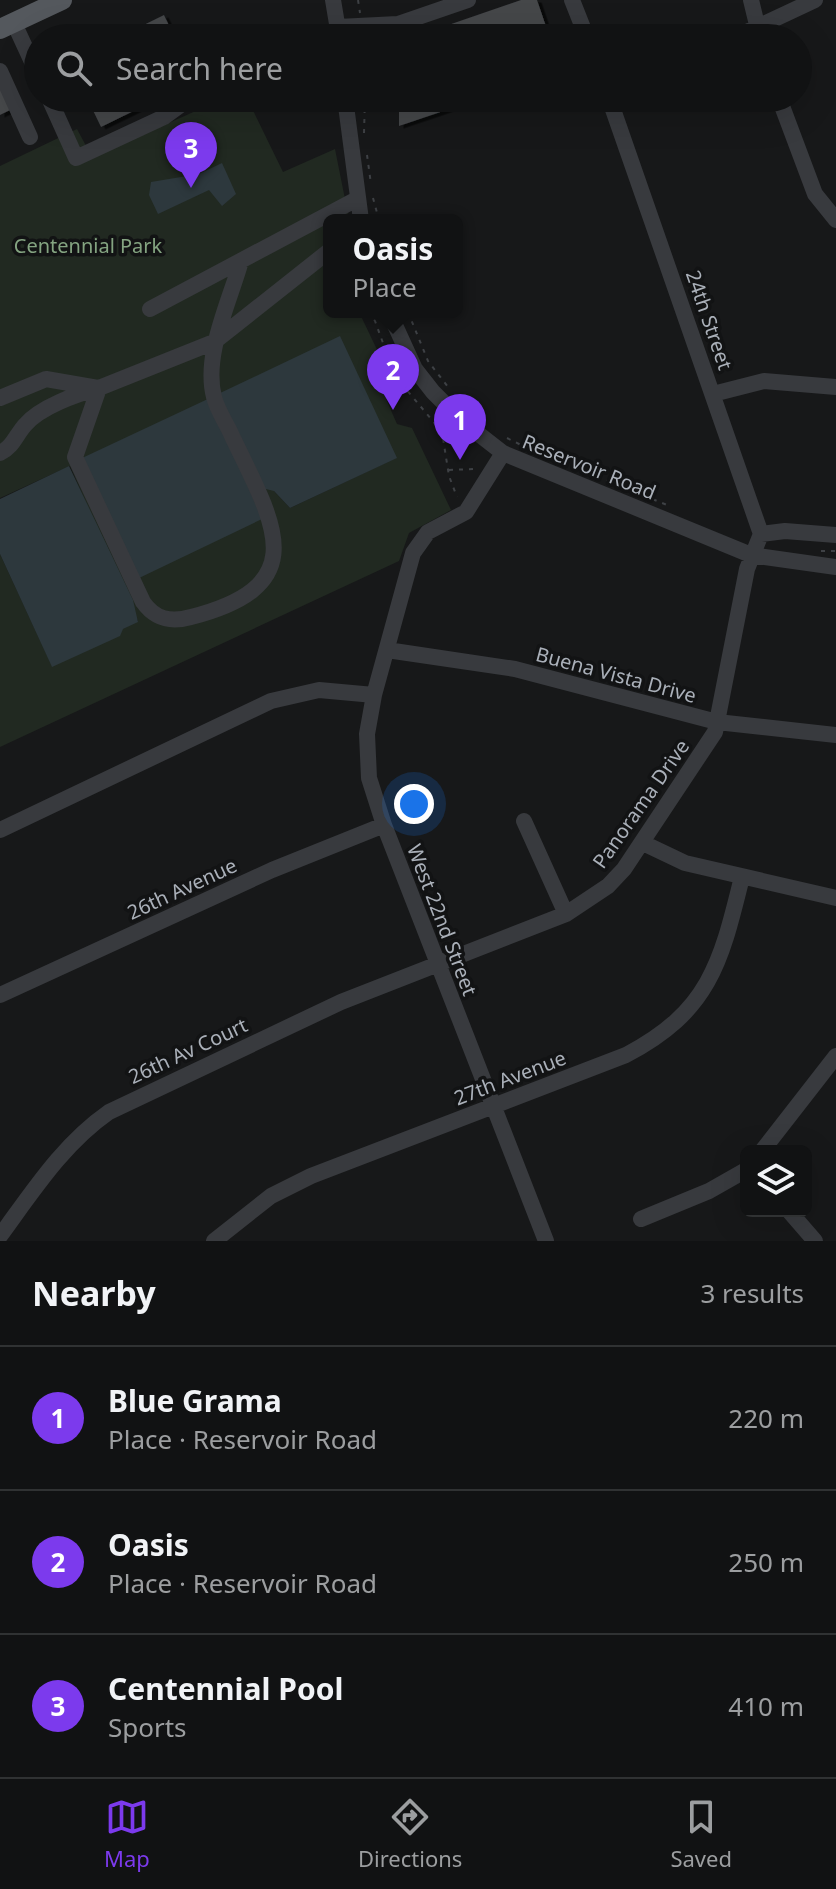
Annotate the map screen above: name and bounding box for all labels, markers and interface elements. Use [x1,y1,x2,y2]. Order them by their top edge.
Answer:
search box [24,24,812,112]
icon: search [52,46,96,90]
text: Search here [116,48,283,89]
pin: 3 [165,122,217,188]
popup [323,214,463,318]
text: Oasis [353,228,433,269]
park label: Centennial Park [14,232,163,259]
street label: 24th Street [680,267,739,373]
text: Place [353,269,417,305]
pin: 2 [367,344,419,410]
pin: 1 [434,394,486,460]
street label: Reservoir Road [518,427,660,506]
street label: Buena Vista Drive [533,640,699,709]
street label: Panorama Drive [586,734,695,873]
your location [394,784,434,824]
street label: West 22nd Street [401,840,484,999]
street label: 26th Avenue [123,851,241,926]
street label: 26th Av Court [124,1011,252,1090]
street label: 27th Avenue [450,1044,570,1111]
map controls [740,1145,812,1217]
button: layers [740,1145,812,1217]
text: Nearby [32,1270,156,1316]
text: 3 results [700,1275,804,1311]
text: Blue Grama [108,1380,282,1421]
text: 1 [51,1400,65,1436]
text: 220 m [728,1400,804,1436]
text: Place · Reservoir Road [108,1421,377,1457]
text: Oasis [108,1524,189,1565]
text: 2 [51,1544,65,1580]
text: 250 m [728,1544,804,1580]
text: Place · Reservoir Road [108,1565,377,1601]
text: Centennial Pool [108,1668,343,1709]
text: 3 [51,1688,65,1724]
text: 410 m [728,1688,804,1724]
text: Sports [108,1709,187,1745]
tab: Map [104,1795,150,1873]
tab: Directions [358,1795,462,1873]
tab: Saved [670,1795,732,1873]

